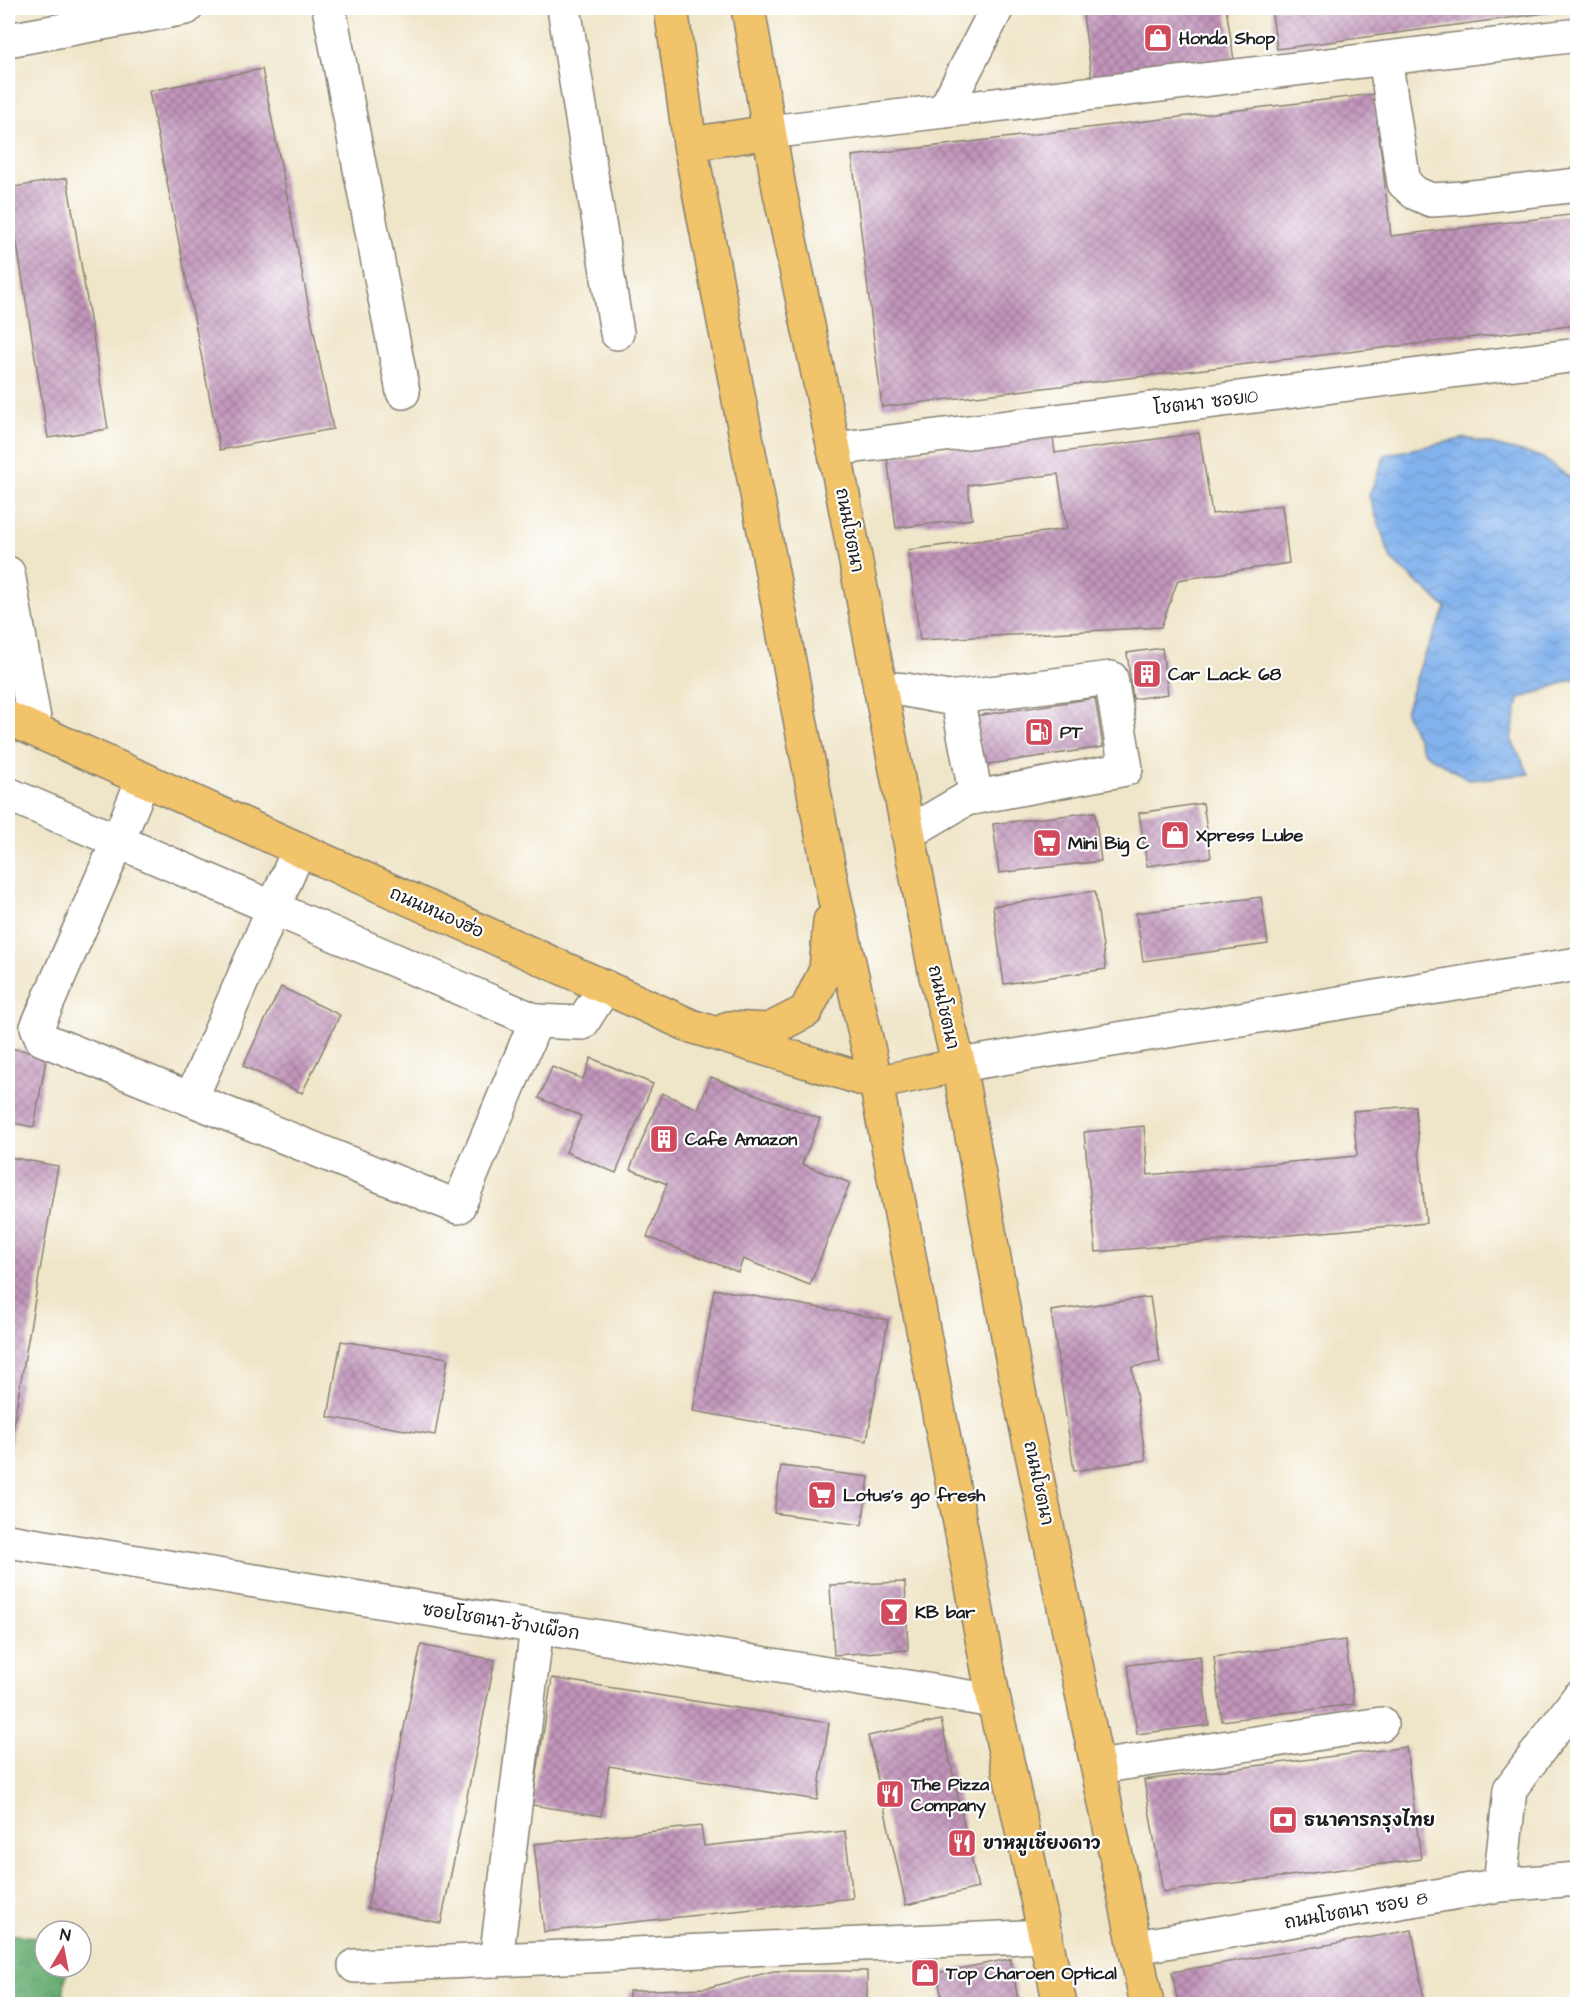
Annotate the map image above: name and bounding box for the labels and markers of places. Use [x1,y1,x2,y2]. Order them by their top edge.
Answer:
shop icon: Honda Shop [1142,22,1174,54]
place label: Honda Shop [1179,26,1275,51]
building icon: Car Lack 68 [1131,658,1163,690]
place label: Car Lack 68 [1168,662,1282,687]
fuel station icon: PT [1023,716,1055,748]
place label: PT [1060,720,1083,745]
shop icon: Xpress Lube [1159,819,1191,851]
place label: Xpress Lube [1196,823,1303,848]
supermarket icon: Mini Big C [1031,827,1063,859]
place label: Mini Big C [1068,831,1150,857]
building icon: Cafe Amazon [648,1123,680,1155]
place label: Cafe Amazon [685,1127,797,1152]
supermarket icon: Lotus's go fresh [806,1479,838,1511]
place label: Lotus's go fresh [843,1483,986,1509]
bar icon: KB bar [878,1596,910,1628]
place label: KB bar [915,1600,975,1625]
place label: The Pizza Company [910,1772,990,1819]
restaurant icon: The Pizza Company [874,1778,906,1810]
bank icon: ธนาคารกรุงไทย [1267,1804,1299,1836]
place label: ธนาคารกรุงไทย [1304,1808,1435,1833]
restaurant icon: ขาหมูเชียงดาว [946,1827,978,1859]
place label: ขาหมูเชียงดาว [983,1831,1101,1856]
shop icon: Top Charoen Optical [909,1957,941,1989]
place label: Top Charoen Optical [945,1961,1117,1986]

